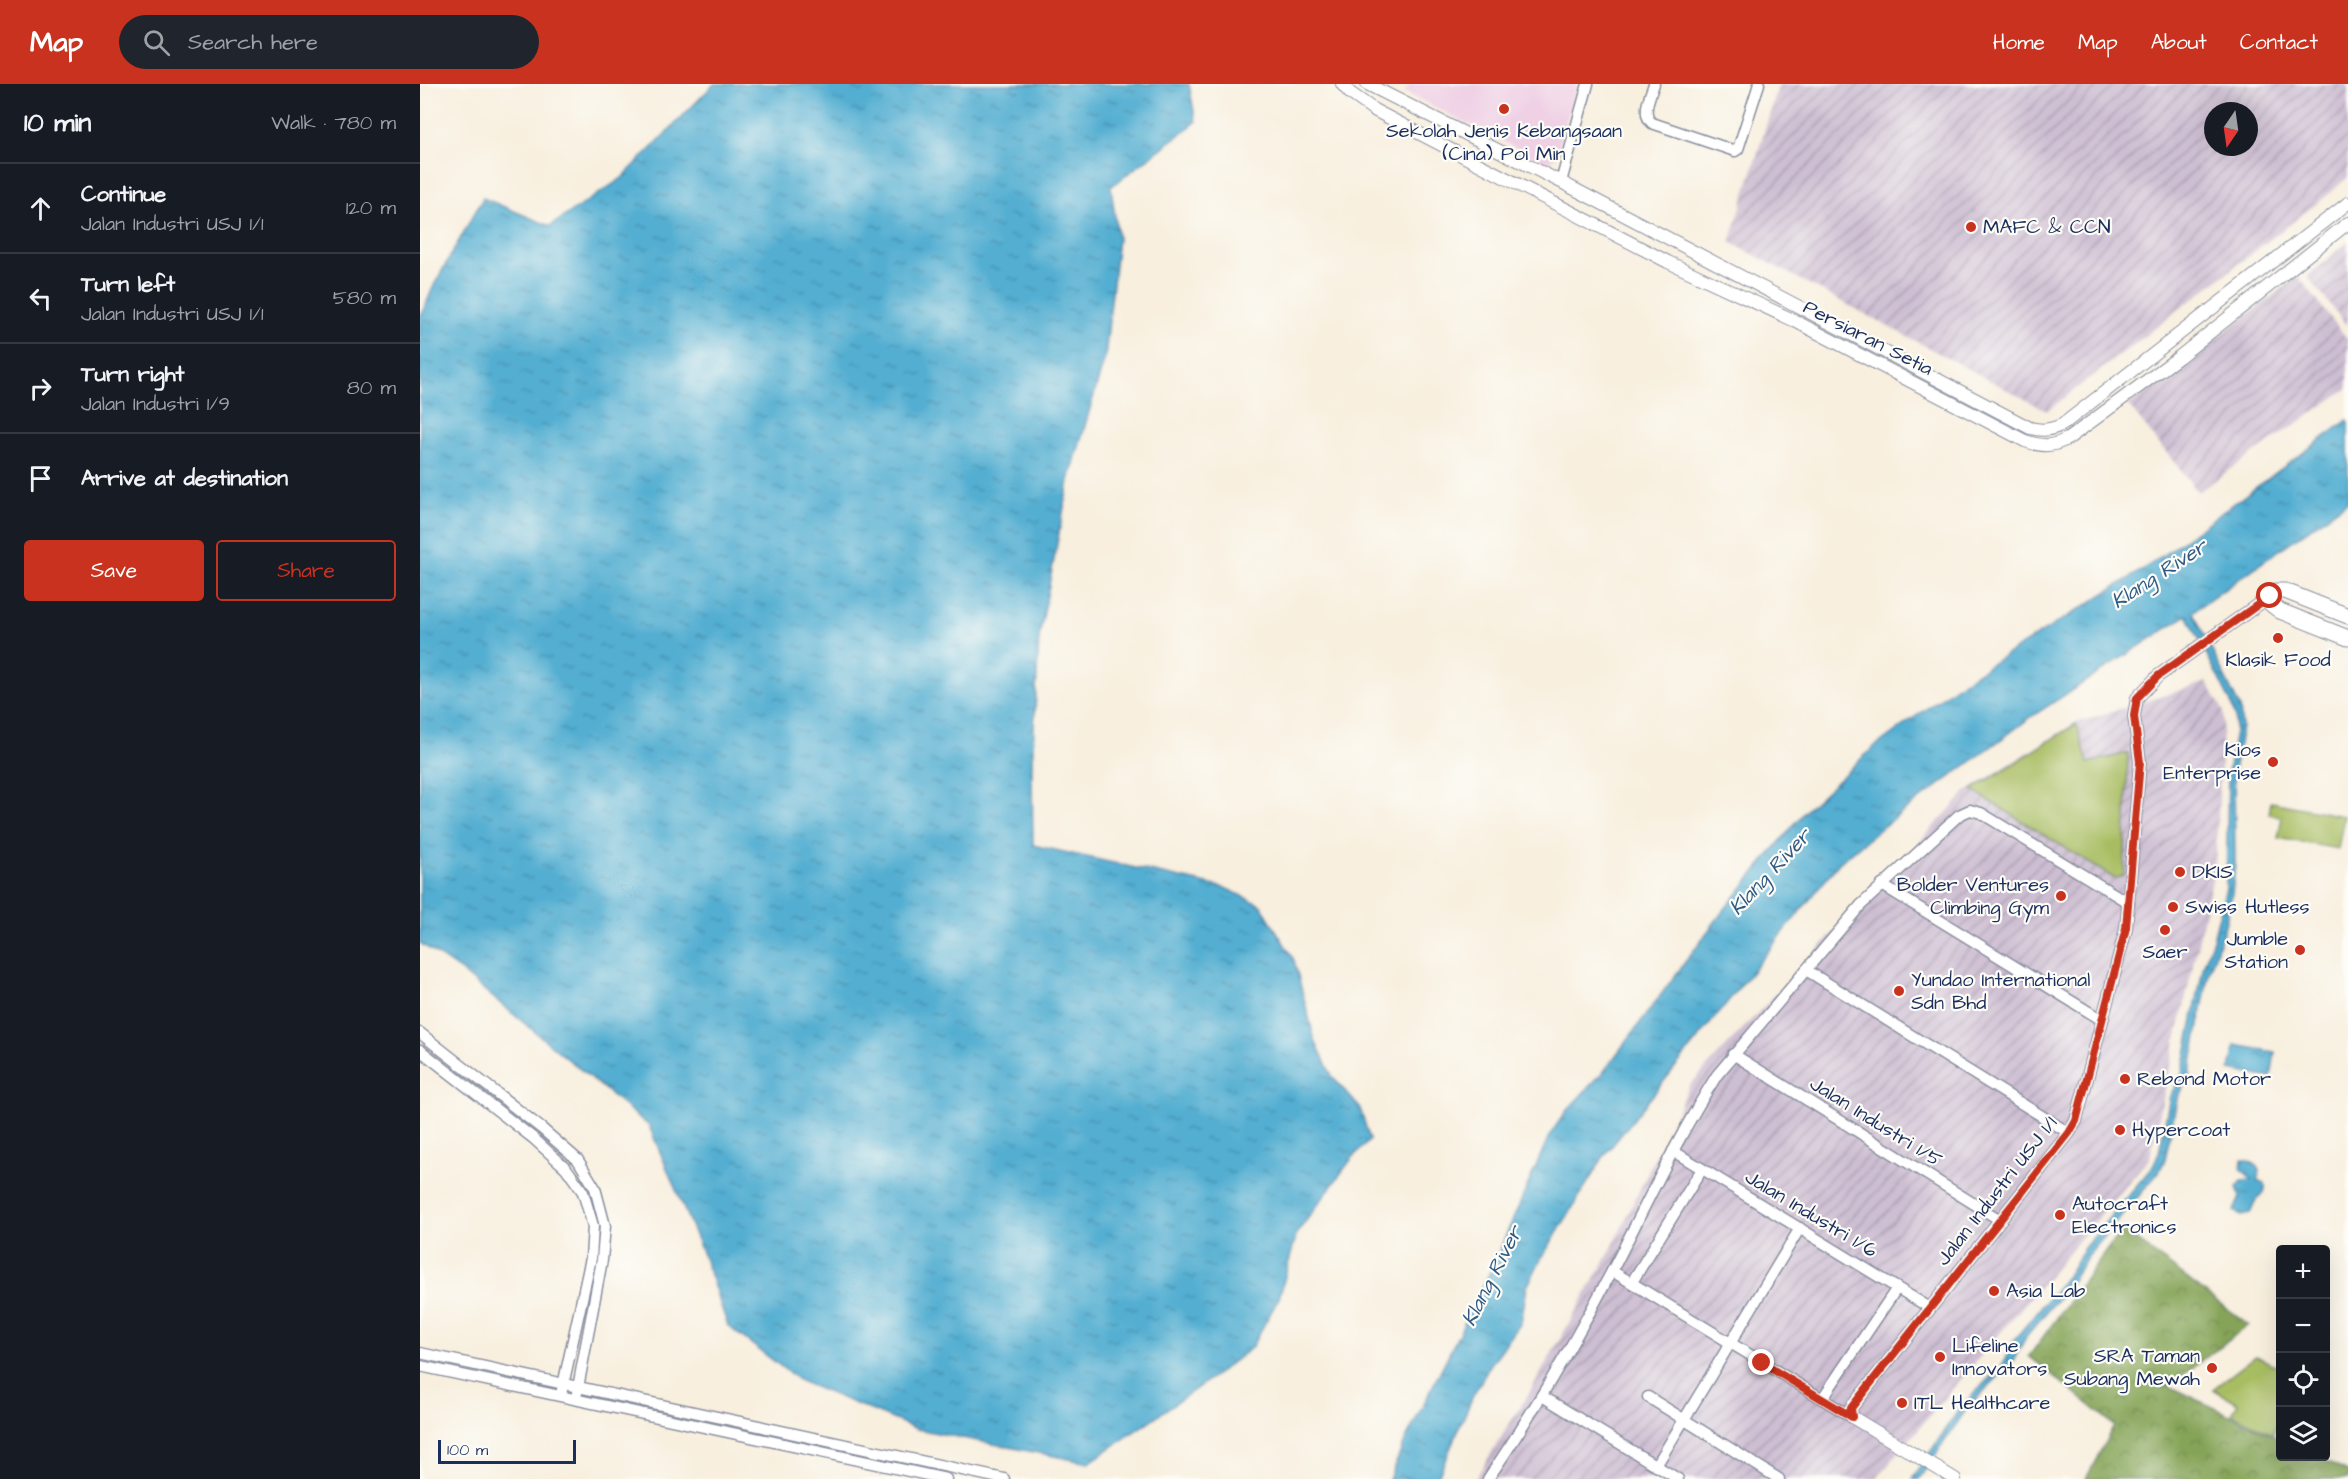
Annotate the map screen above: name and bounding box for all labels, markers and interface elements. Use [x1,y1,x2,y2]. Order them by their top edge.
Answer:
search box [119,15,539,69]
text: Map [30,23,83,62]
icon: search [140,26,173,59]
text: Search here [188,27,318,58]
text: Home [1993,28,2045,57]
text: Map [2078,28,2118,57]
text: About [2151,28,2207,57]
text: Contact [2240,28,2318,57]
marker: Sekolah Jenis Kebangsaan (Cina) Poi Min [1497,102,1511,116]
north arrow [2204,102,2258,156]
text: 10 min [24,105,91,141]
text: Walk · 780 m [271,109,396,137]
place label: Sekolah Jenis Kebangsaan (Cina) Poi Min [1386,117,1622,168]
text: Continue [81,179,166,210]
icon: ahead [24,192,57,225]
text: 120 m [346,194,396,222]
text: Jalan Industri USJ 1/1 [81,210,264,238]
place label: MAFC & CCN [1983,213,2111,241]
marker: MAFC & CCN [1964,220,1978,234]
text: Turn left [81,269,175,300]
icon: left [24,282,57,315]
text: 580 m [333,284,396,312]
street label: Persiaran Setia [1798,293,1938,383]
text: Jalan Industri USJ 1/1 [81,300,264,328]
text: Turn right [81,359,184,390]
icon: right [24,372,57,405]
text: 80 m [347,374,396,402]
text: Jalan Industri 1/9 [81,390,230,418]
icon: arrive [24,462,57,495]
text: Arrive at destination [81,463,288,494]
water label: Klang River [2106,531,2215,617]
button: Save [24,540,204,601]
button: Share [216,540,396,601]
route start [2256,582,2282,608]
marker: Klasik Food [2271,631,2285,645]
place label: Klasik Food [2225,646,2331,674]
place label: Kios Enterprise [2163,736,2261,787]
marker: Kios Enterprise [2266,755,2280,769]
water label: Klang River [1722,821,1820,922]
place label: DKIS [2192,858,2233,886]
marker: DKIS [2173,865,2187,879]
place label: Bolder Ventures Climbing Gym [1897,871,2049,923]
marker: Bolder Ventures Climbing Gym [2054,889,2068,903]
place label: Swiss Hutless [2185,893,2310,921]
marker: Swiss Hutless [2166,900,2180,914]
marker: Saer [2158,923,2172,937]
place label: Jumble Station [2225,925,2288,976]
place label: Saer [2143,938,2187,966]
marker: Jumble Station [2293,943,2307,957]
place label: Yundao International Sdn Bhd [1911,966,2090,1017]
marker: Yundao International Sdn Bhd [1892,984,1906,998]
place label: Rebond Motor [2137,1065,2271,1093]
street label: Jalan Industri 1/5 [1804,1070,1948,1174]
marker: Rebond Motor [2118,1072,2132,1086]
street label: Jalan Industri USJ 1/1 [1930,1110,2065,1272]
place label: Hypercoat [2132,1116,2230,1145]
marker: Hypercoat [2113,1123,2127,1137]
street label: Jalan Industri 1/6 [1740,1163,1883,1265]
place label: Autocraft Electronics [2072,1190,2177,1241]
marker: Autocraft Electronics [2053,1208,2067,1222]
water label: Klang River [1454,1219,1532,1331]
map controls [2276,1245,2330,1461]
button: + [2276,1245,2330,1299]
place label: Asia Lab [2006,1277,2085,1305]
marker: Asia Lab [1987,1284,2001,1298]
button: − [2276,1299,2330,1353]
place label: Lifeline Innovators [1952,1332,2047,1383]
place label: SRA Taman Subang Mewah [2064,1342,2200,1394]
route end [1748,1349,1774,1375]
marker: Lifeline Innovators [1933,1350,1947,1364]
button: locate [2276,1353,2330,1407]
marker: SRA Taman Subang Mewah [2205,1361,2219,1375]
place label: ITL Healthcare [1914,1389,2050,1417]
marker: ITL Healthcare [1895,1396,1909,1410]
button: layers [2276,1407,2330,1461]
scale bar [438,1437,576,1464]
text: 100 m [447,1439,488,1461]

